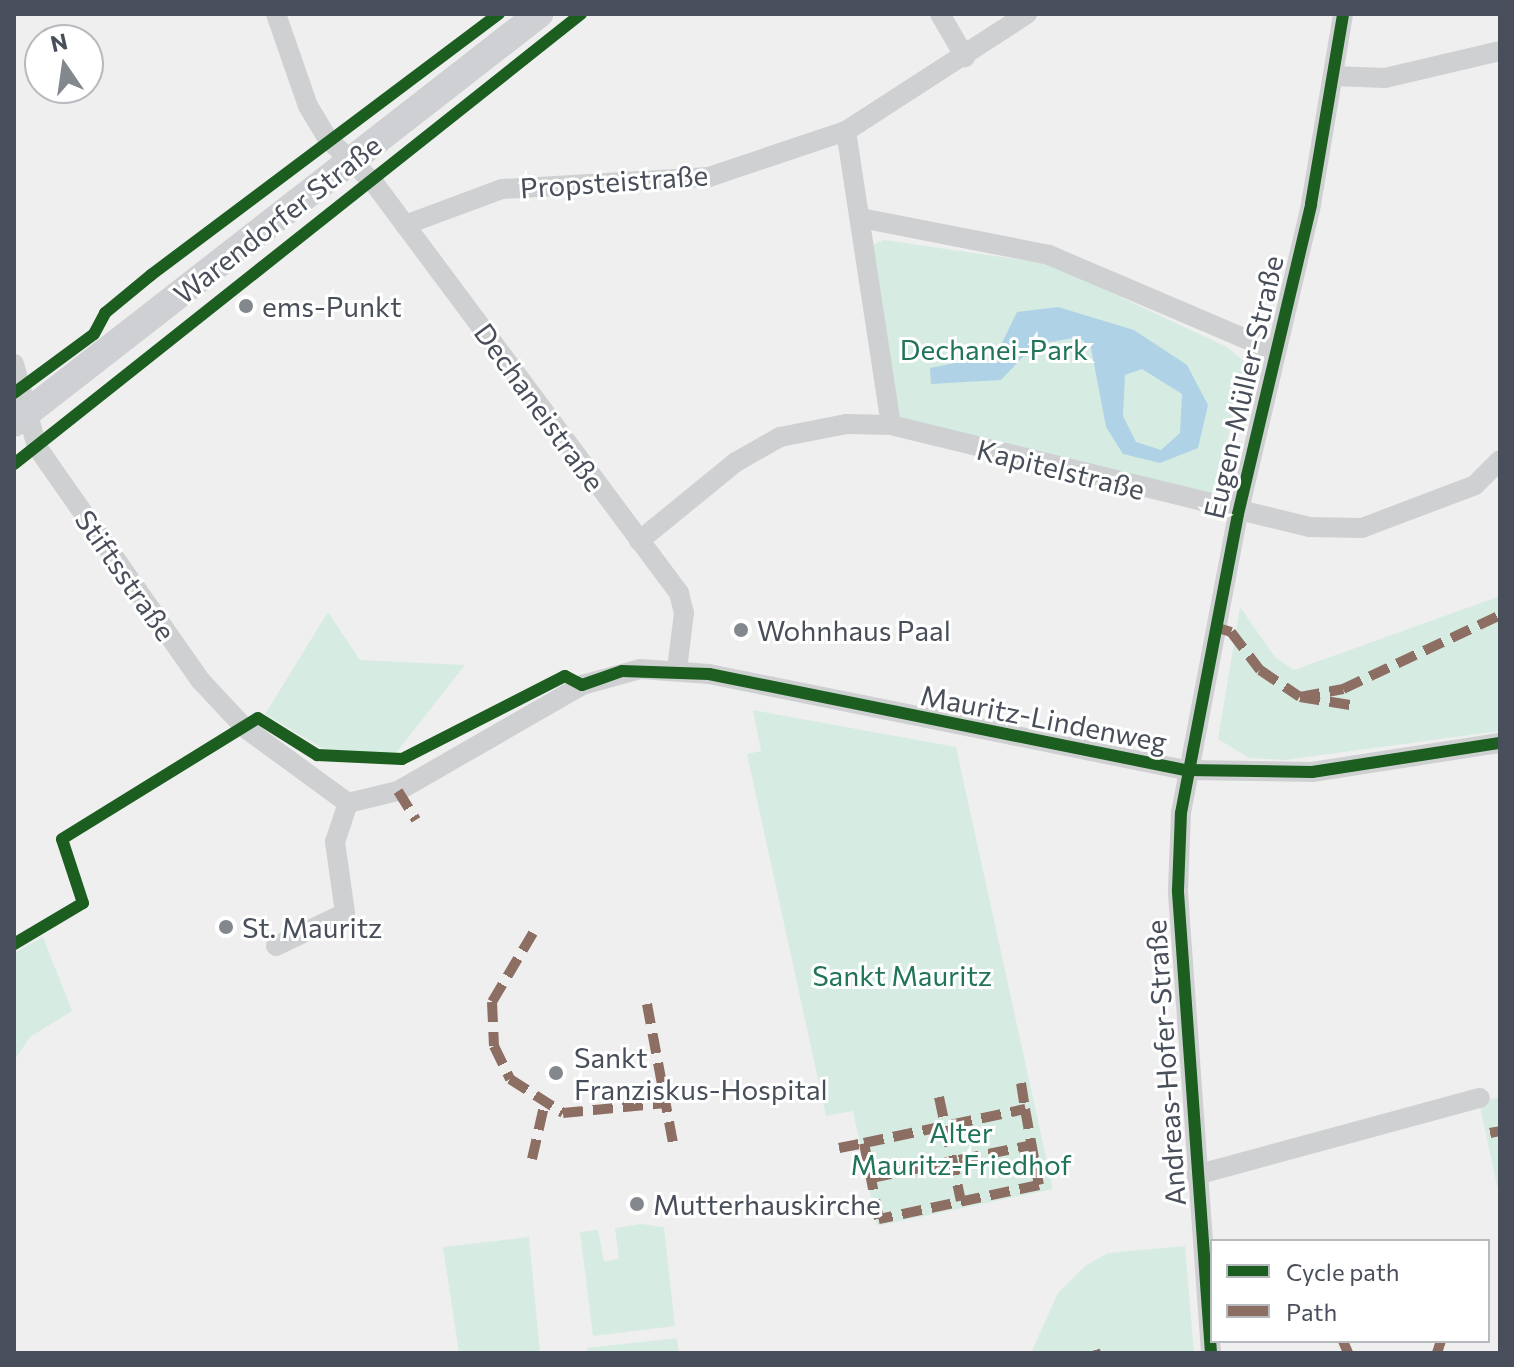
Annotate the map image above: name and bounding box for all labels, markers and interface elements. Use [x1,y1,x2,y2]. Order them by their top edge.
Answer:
north arrow [24,24,104,104]
text: N [48,27,70,57]
street label: Warendorfer Straße [167,128,387,310]
street label: Propsteistraße [519,158,709,204]
street label: Eugen-Müller-Straße [1196,252,1290,522]
place label: ems-Punkt [262,289,402,323]
marker: ems-Punkt [237,297,255,315]
street label: Dechaneistraße [468,316,612,498]
park label: Dechanei-Park [900,332,1088,366]
street label: Kapitelstraße [974,432,1148,506]
street label: Stiftsstraße [69,503,183,647]
place label: Wohnhaus Paal [757,613,951,647]
marker: Wohnhaus Paal [732,621,750,639]
street label: Mauritz-Lindenweg [918,678,1170,758]
place label: St. Mauritz [242,910,382,944]
marker: St. Mauritz [217,918,235,936]
street label: Andreas-Hofer-Straße [1138,919,1192,1207]
park label: Sankt Mauritz [812,958,992,992]
place label: Sankt Franziskus-Hospital [574,1040,828,1106]
marker: Sankt Franziskus-Hospital [545,1062,567,1084]
park label: Alter Mauritz-Friedhof [850,1115,1072,1181]
place label: Mutterhauskirche [653,1187,881,1221]
marker: Mutterhauskirche [628,1195,646,1213]
legend [1210,1239,1490,1343]
text: Cycle path [1286,1257,1400,1286]
text: Path [1286,1297,1337,1326]

